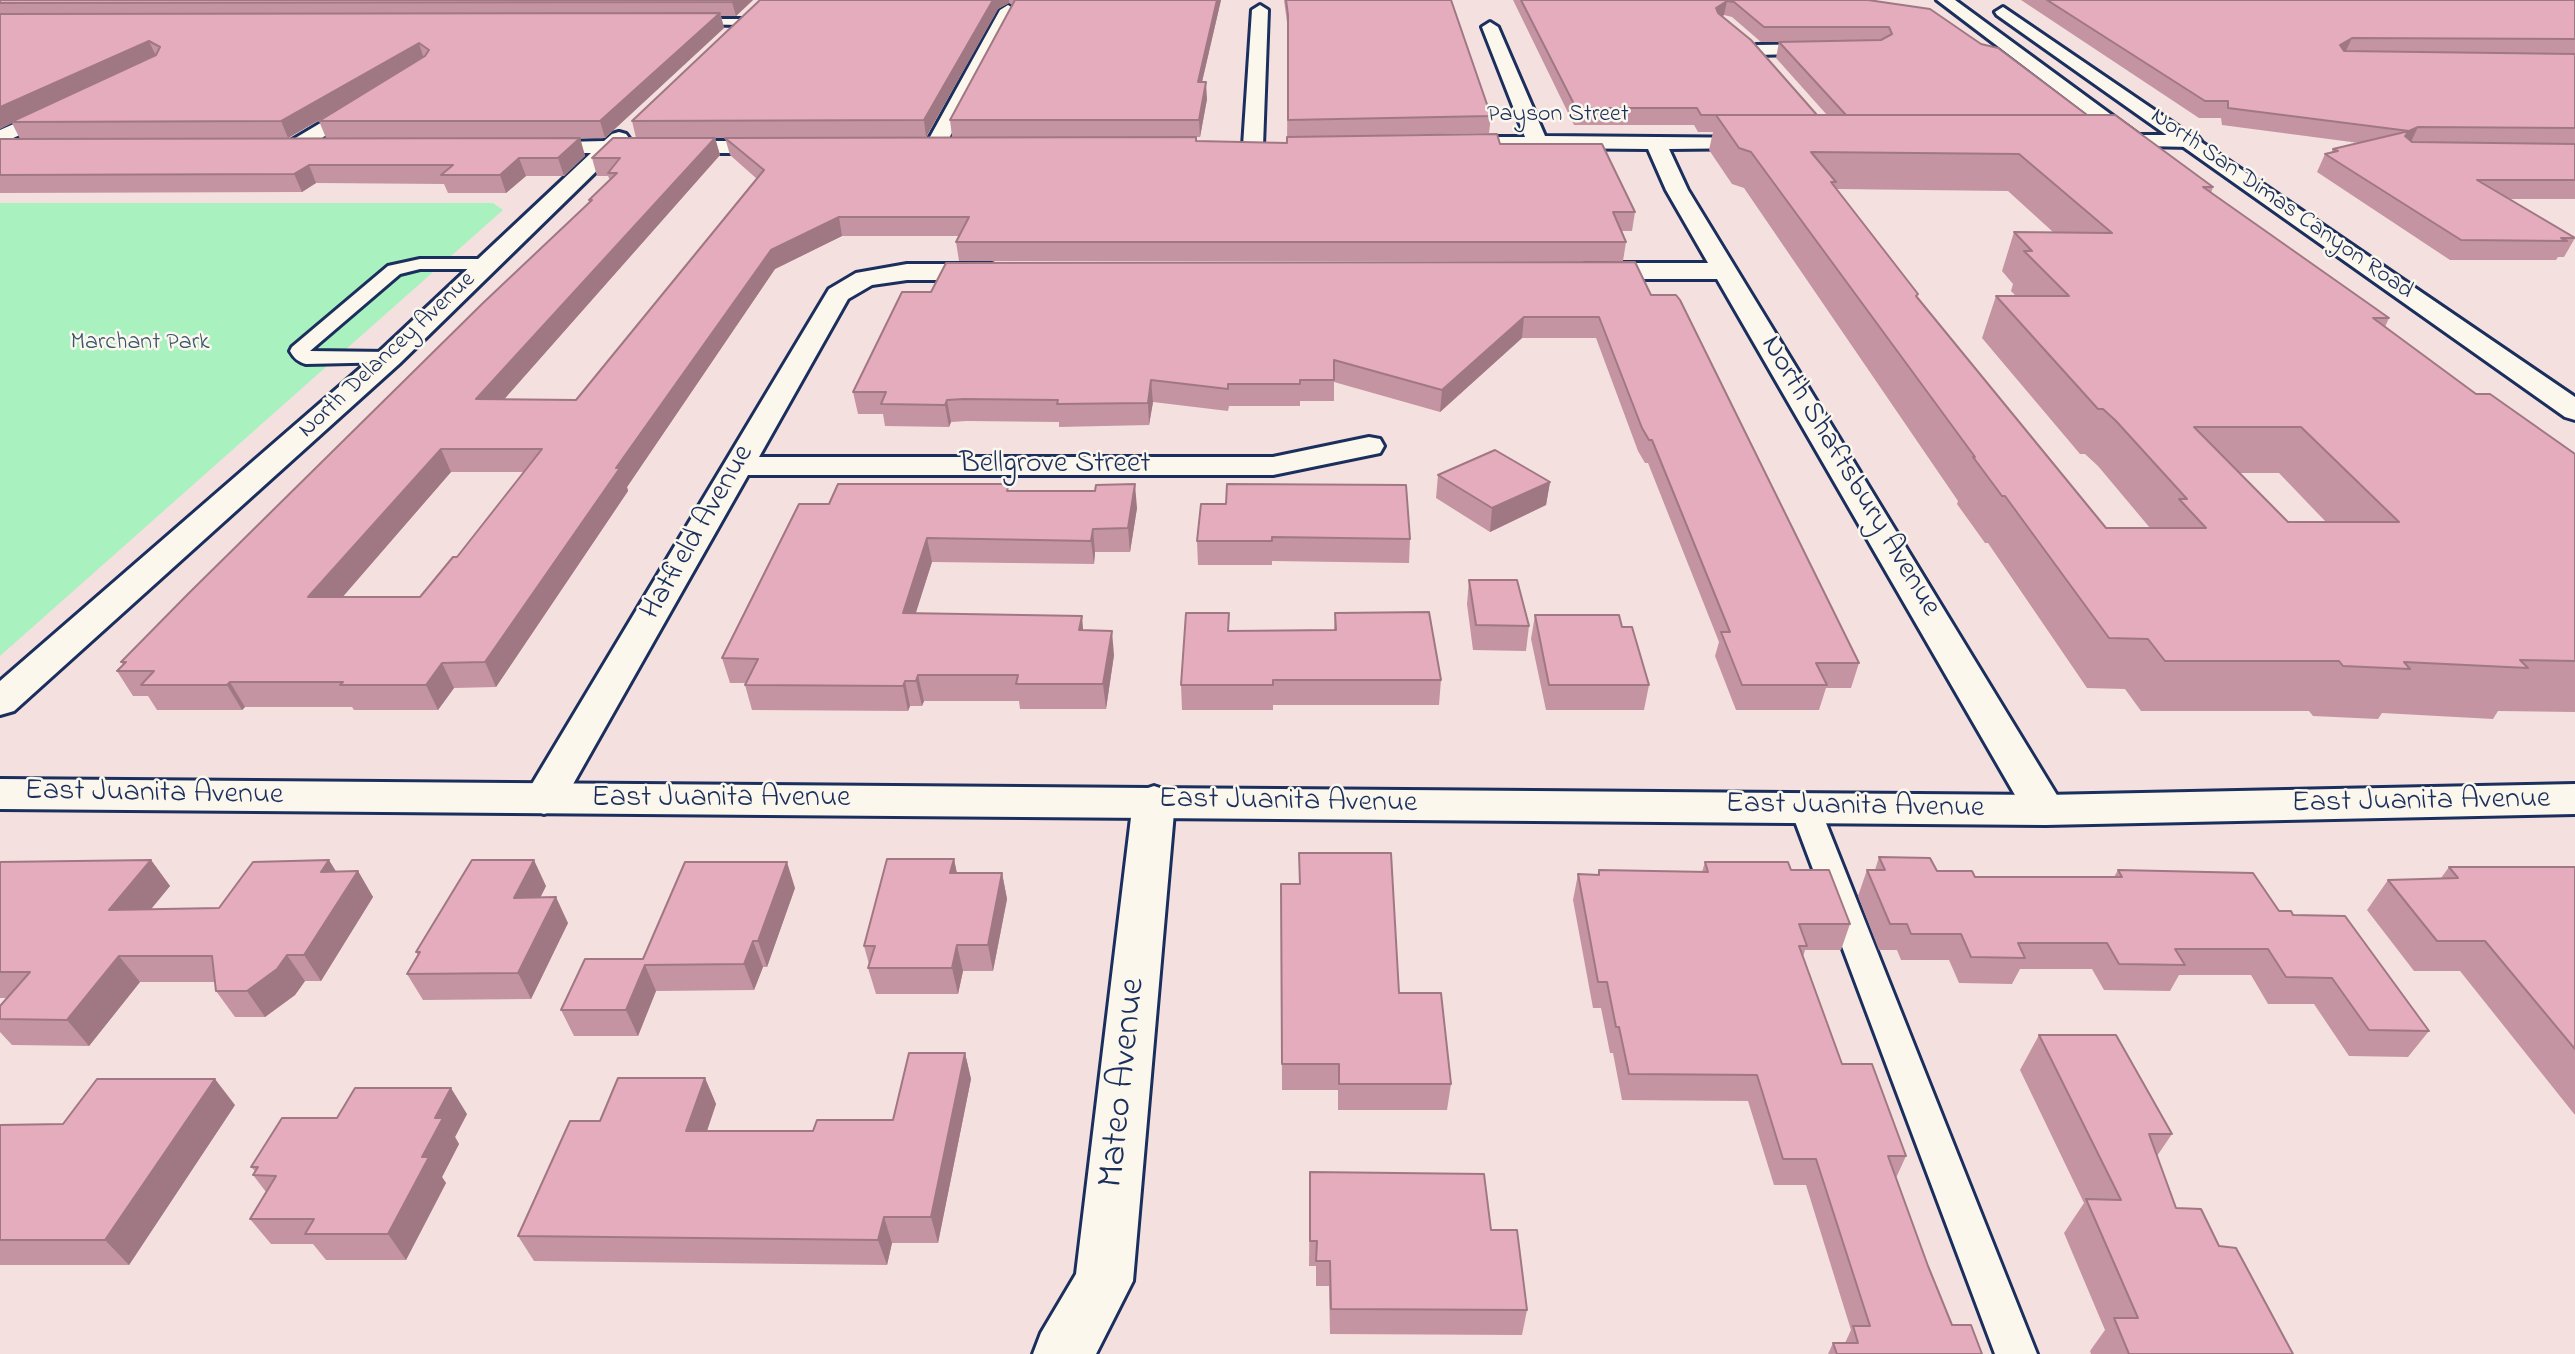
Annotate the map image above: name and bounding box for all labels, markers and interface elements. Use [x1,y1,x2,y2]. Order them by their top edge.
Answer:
street label: Payson Street [1487,102,1629,130]
street label: North San Dimas Canyon Road [2144,103,2418,307]
street label: North Delancey Avenue [294,267,482,445]
park label: Marchant Park [70,330,210,358]
street label: North Shaftsbury Avenue [1751,330,1947,624]
street label: Hatfield Avenue [635,439,763,627]
street label: Bellgrove Street [959,448,1151,484]
street label: East Juanita Avenue [24,775,284,815]
street label: East Juanita Avenue [592,782,850,818]
street label: East Juanita Avenue [1158,783,1418,823]
street label: East Juanita Avenue [2291,783,2551,823]
street label: East Juanita Avenue [1725,788,1985,828]
street label: Mateo Avenue [1092,976,1158,1190]

